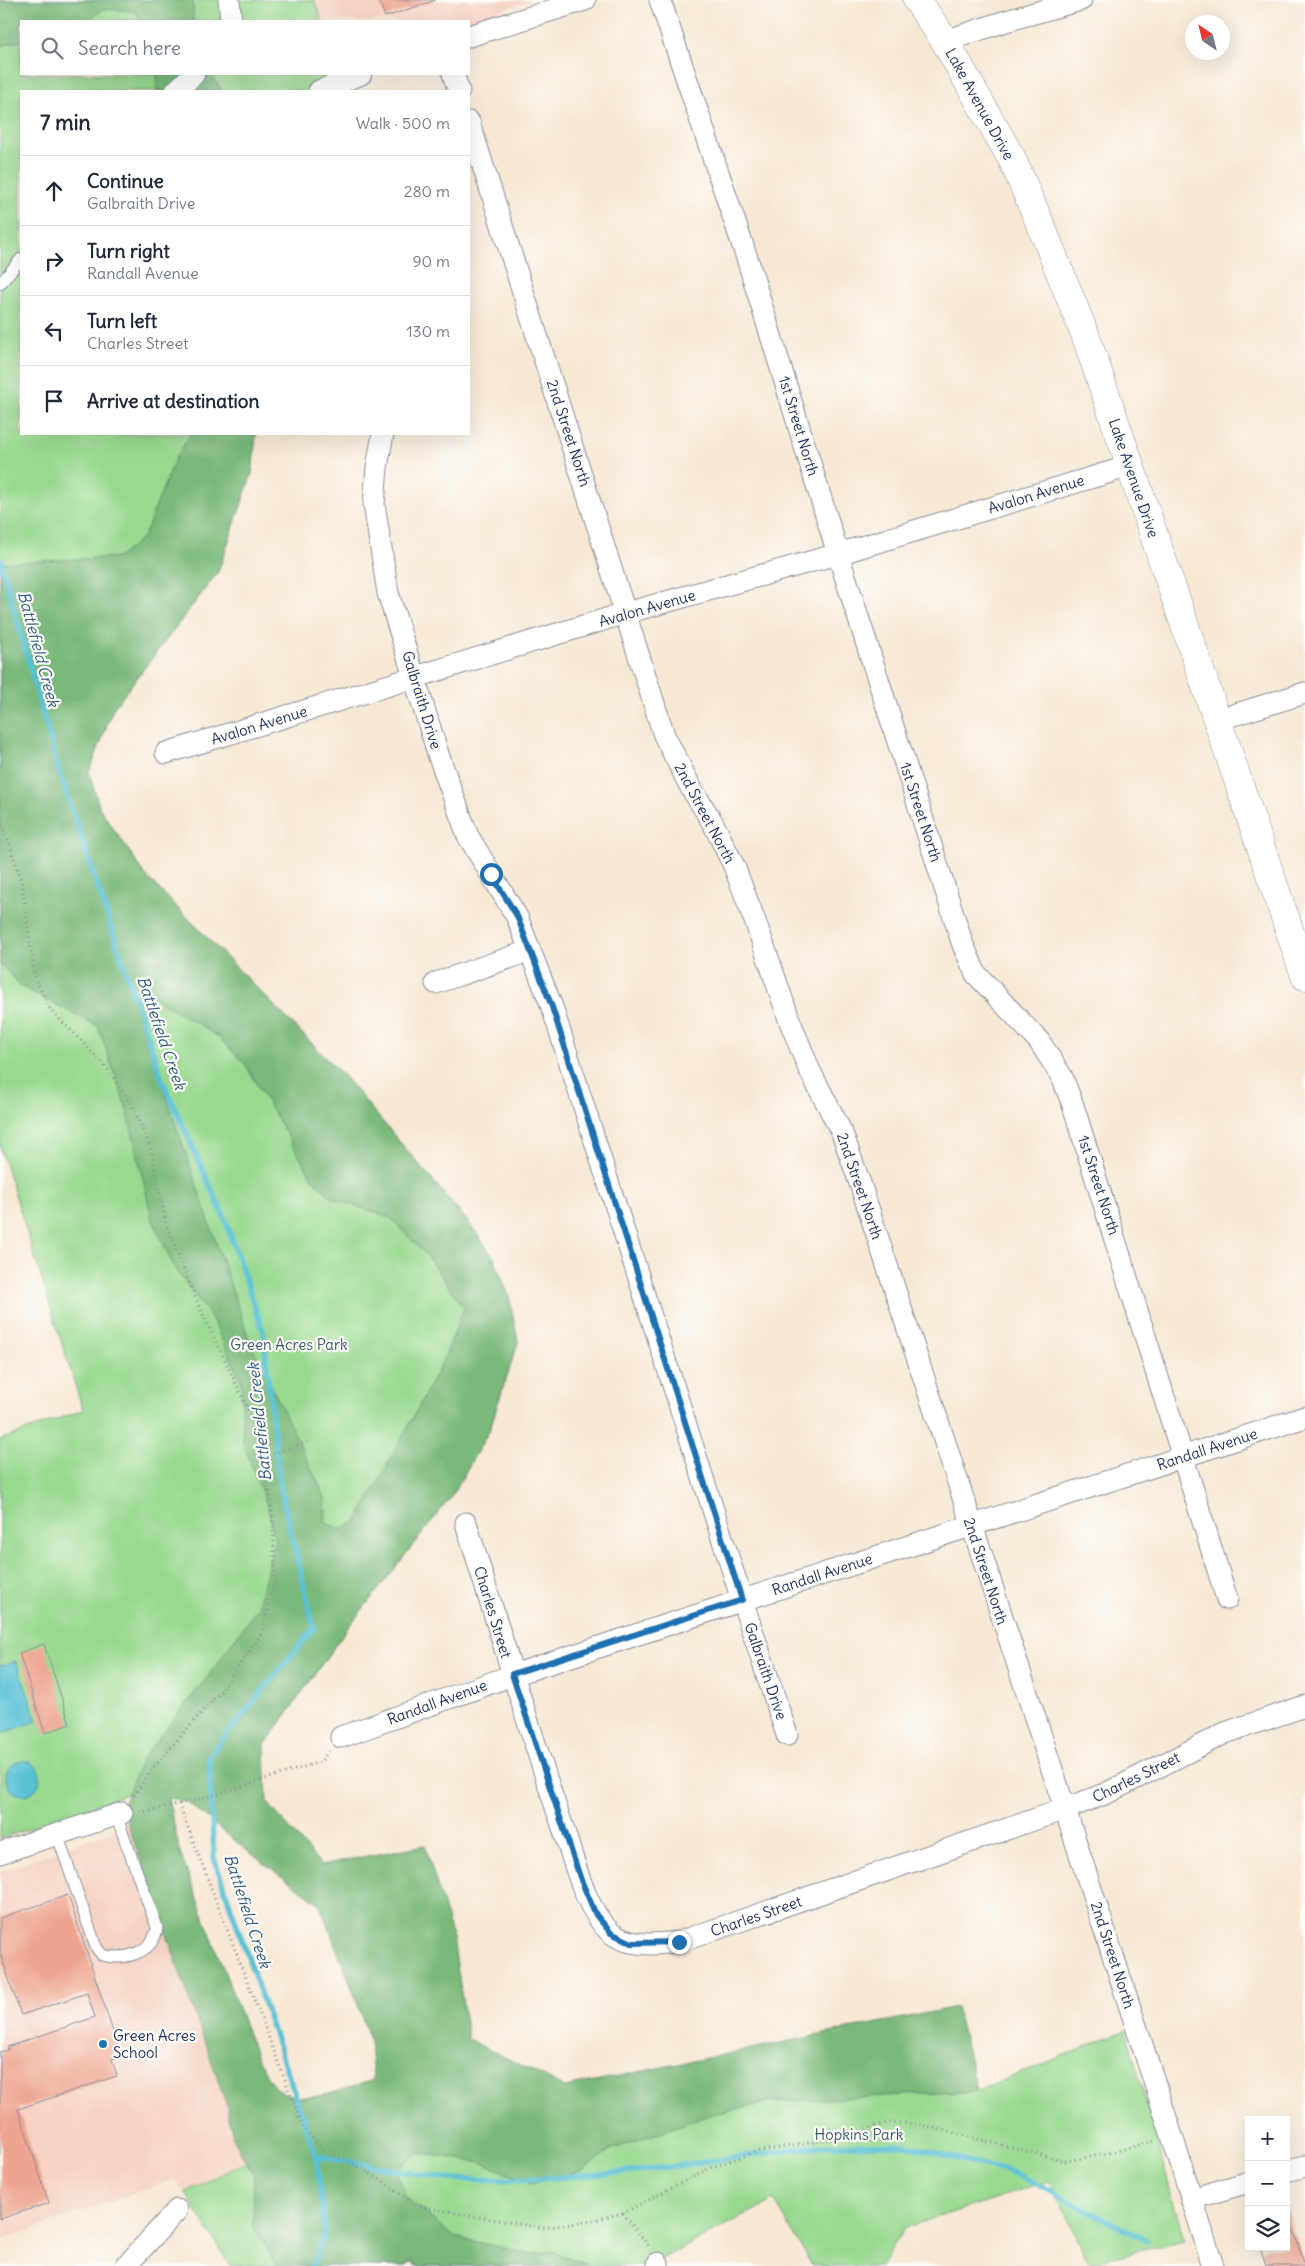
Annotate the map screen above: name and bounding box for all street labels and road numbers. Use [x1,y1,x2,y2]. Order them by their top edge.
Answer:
street label: Lake Avenue Drive [941,45,1019,163]
street label: 1st Street North [775,374,823,479]
street label: 2nd Street North [543,377,595,489]
street label: Lake Avenue Drive [1105,416,1163,540]
street label: Avalon Avenue [986,470,1086,518]
street label: Avalon Avenue [596,585,698,631]
street label: Galbraith Drive [398,649,446,751]
street label: Avalon Avenue [209,701,309,749]
street label: 2nd Street North [670,759,740,867]
street label: 1st Street North [896,760,946,864]
street label: 2nd Street North [833,1130,887,1242]
street label: 1st Street North [1074,1133,1124,1237]
street label: Randall Avenue [1154,1424,1260,1474]
street label: 2nd Street North [960,1515,1012,1627]
street label: Randall Avenue [769,1549,875,1599]
street label: Charles Street [470,1564,516,1660]
street label: Galbraith Drive [740,1620,792,1722]
street label: Randall Avenue [385,1675,489,1729]
street label: Charles Street [1089,1748,1183,1806]
street label: Charles Street [708,1892,804,1940]
street label: 2nd Street North [1087,1899,1139,2011]

